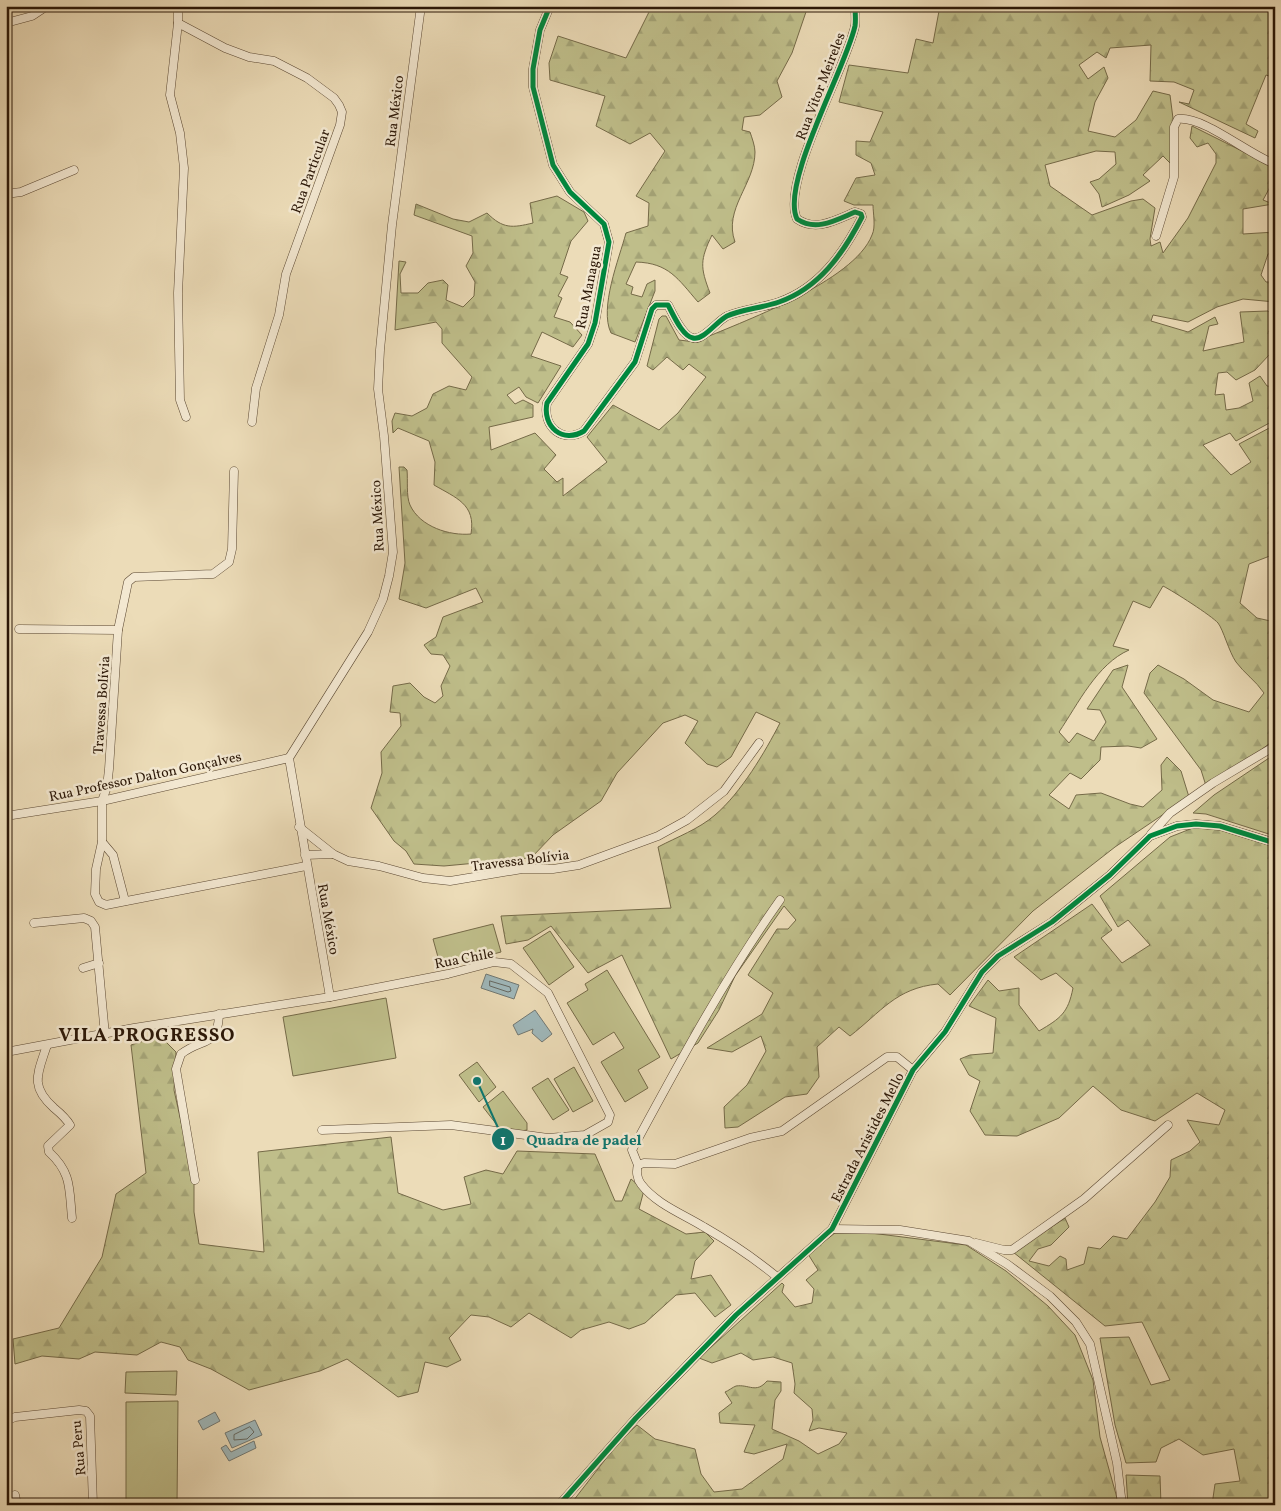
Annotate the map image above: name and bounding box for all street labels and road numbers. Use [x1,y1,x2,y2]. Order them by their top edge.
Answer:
street label: Rua Vitor Meireles [792,30,851,143]
street label: Rua México [382,74,409,148]
street label: Rua Particular [287,127,336,216]
street label: Rua Managua [572,244,607,331]
street label: Rua México [367,480,390,552]
street label: Travessa Bolívia [90,655,115,755]
street label: Rua Professor Dalton Gonçalves [47,748,243,807]
street label: Travessa Bolívia [470,846,570,877]
street label: Rua México [312,882,343,956]
street label: Rua Chile [433,944,496,975]
street label: Estrada Aristides Mello [827,1069,909,1206]
street label: Rua Peru [68,1419,91,1476]

